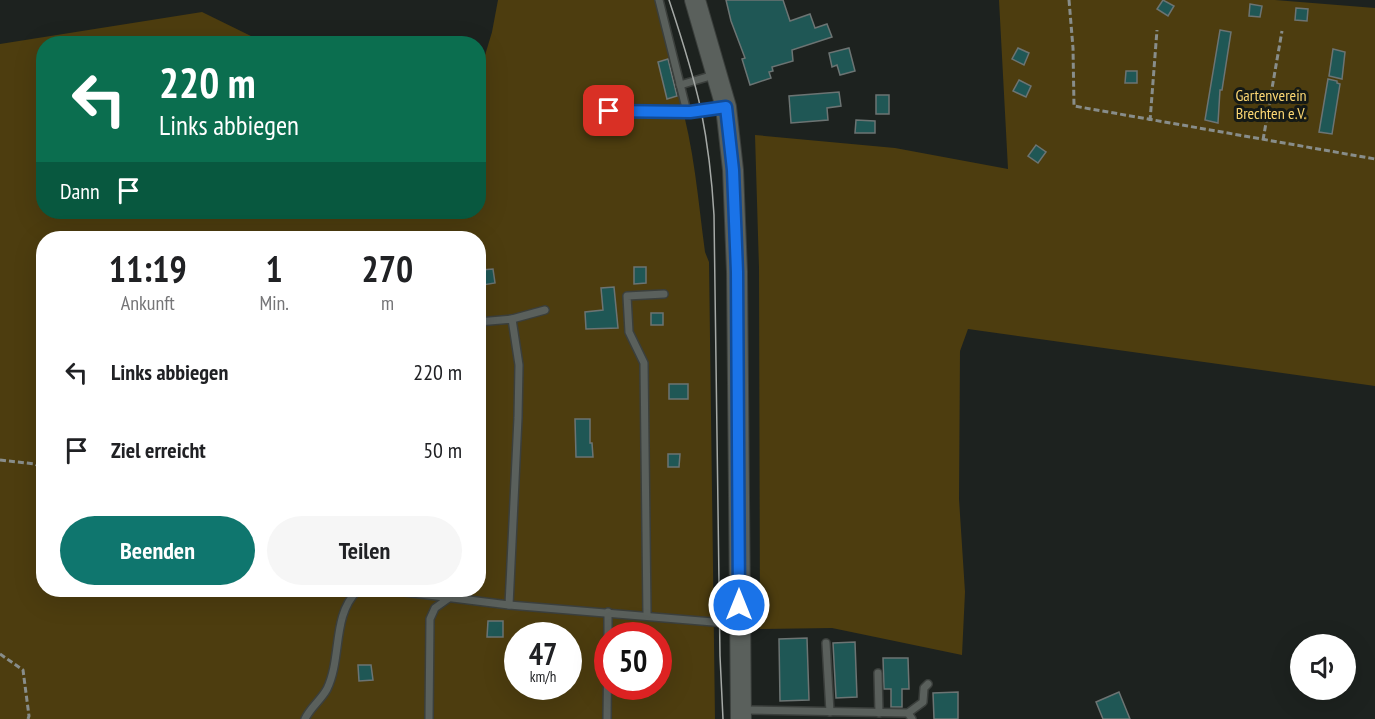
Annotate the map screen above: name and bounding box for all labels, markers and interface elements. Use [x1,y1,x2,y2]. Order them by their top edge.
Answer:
text: 220 m [159,55,256,110]
icon: left [60,60,138,138]
pin [583,85,634,136]
park label: Gartenverein Brechten e.V. [1235,85,1307,123]
icon: arrive [592,94,625,127]
text: Links abbiegen [159,108,299,142]
icon: arrive [112,174,145,207]
text: Dann [60,177,100,205]
text: 11:19 [109,245,187,292]
text: 1 [266,245,283,292]
text: 270 [362,245,413,292]
text: Ankunft [121,290,175,316]
text: Min. [259,290,289,316]
text: m [381,290,394,316]
icon: left [60,356,93,389]
text: Links abbiegen [111,358,228,386]
text: 220 m [413,358,462,386]
icon: arrive [60,434,93,467]
text: Ziel erreicht [111,436,206,464]
text: 50 m [423,436,462,464]
button: Beenden [60,516,255,585]
button: Teilen [267,516,462,585]
position arrow [707,573,771,637]
speed limit sign: 50 [594,622,672,700]
text: 47 [529,634,557,673]
map controls [1290,634,1356,700]
button: sound [1290,634,1356,700]
text: km/h [530,667,556,686]

